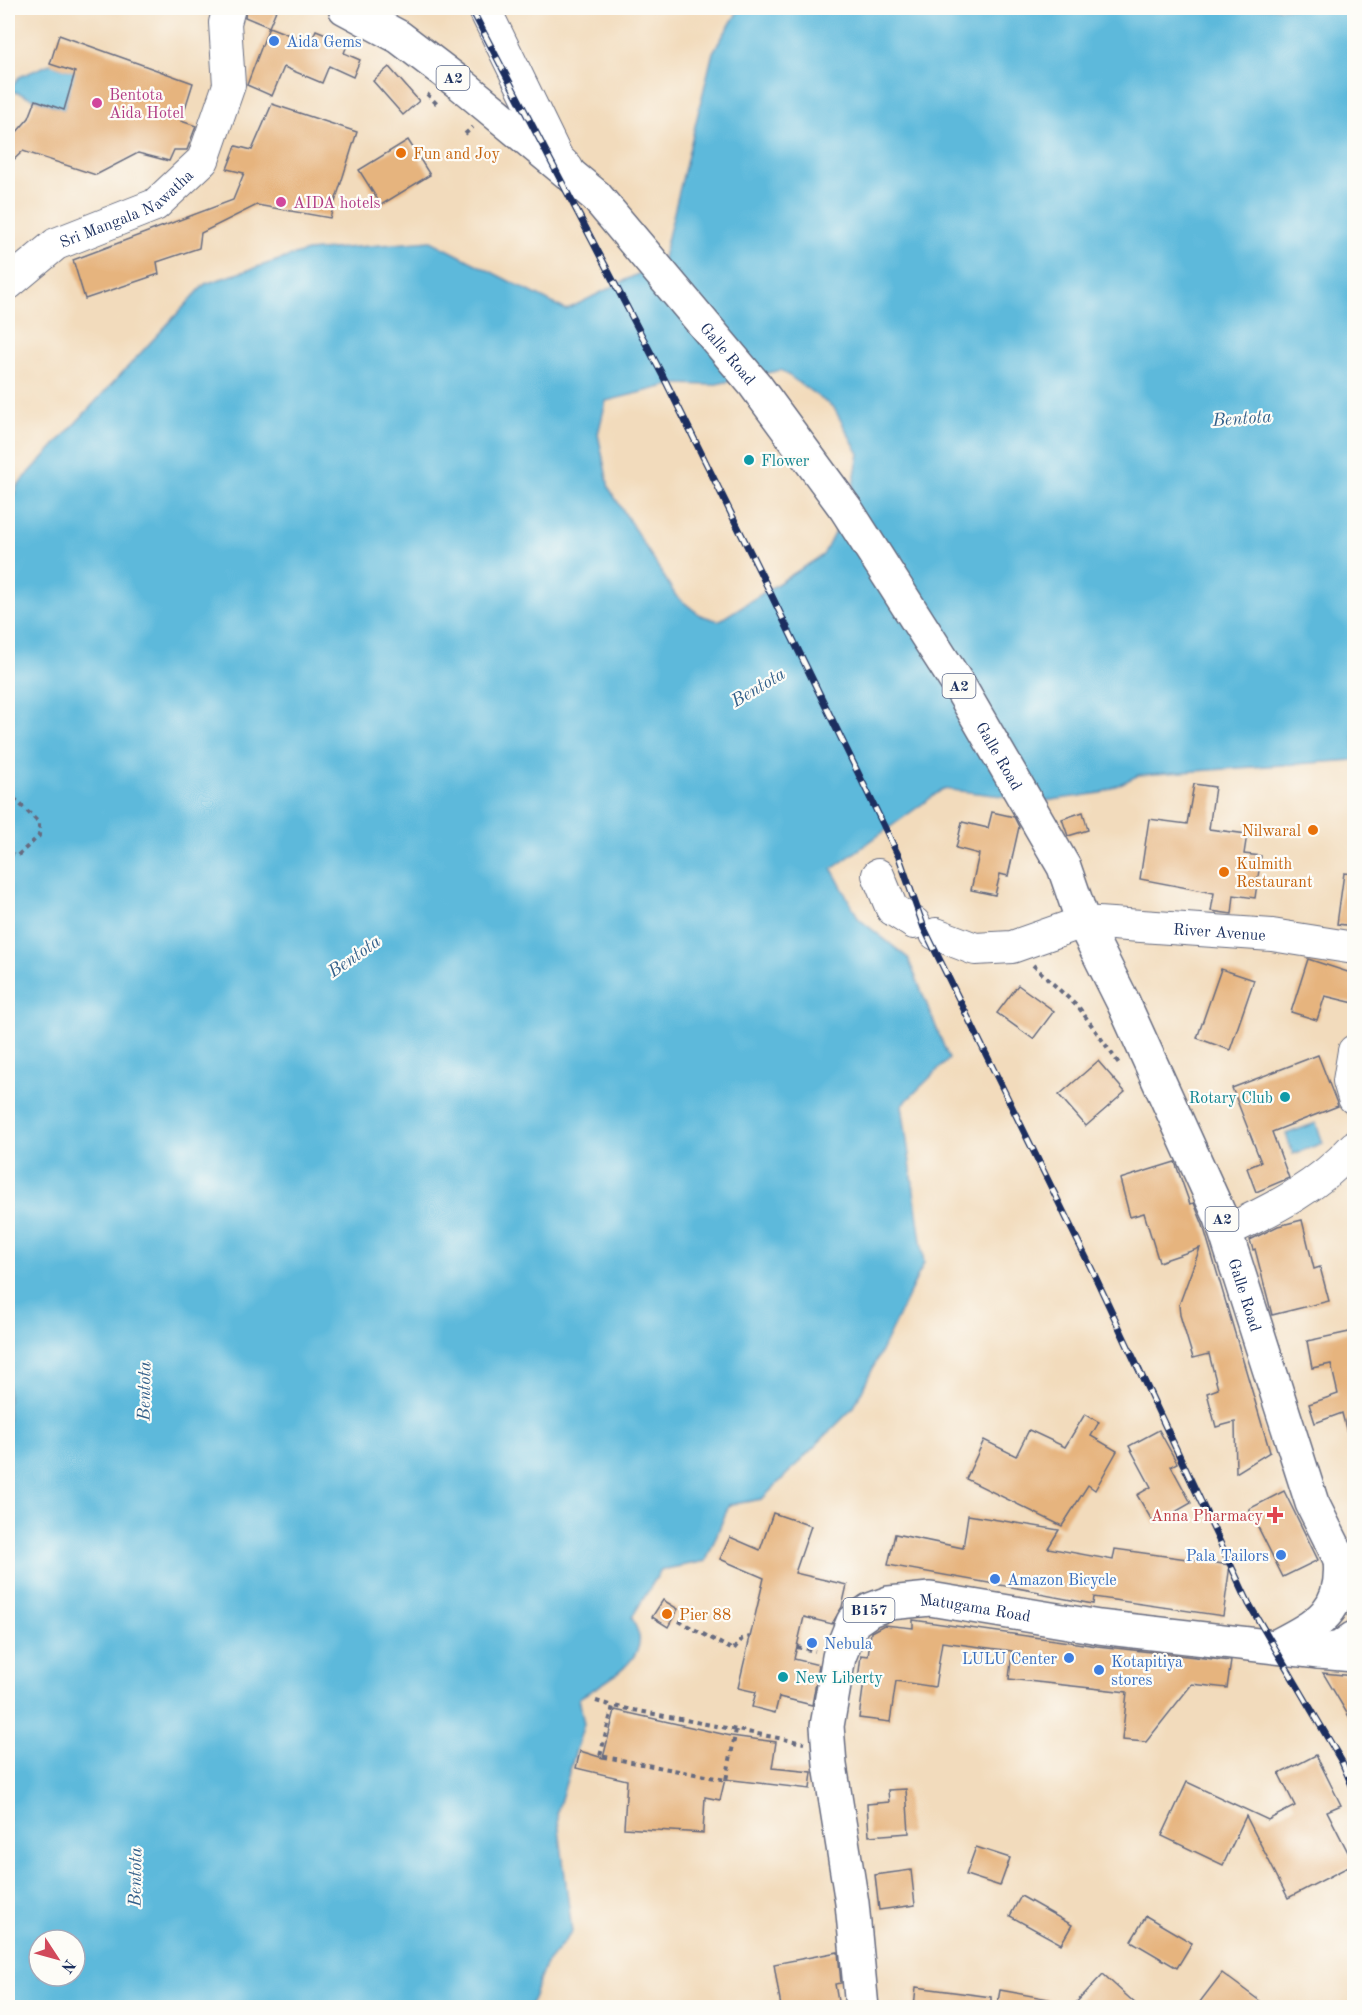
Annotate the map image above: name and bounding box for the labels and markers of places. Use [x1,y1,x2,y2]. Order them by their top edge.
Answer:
marker: Aida Gems [267,34,281,48]
place label: Aida Gems [286,35,362,51]
place label: Bentota Aida Hotel [109,88,184,122]
marker: Bentota Aida Hotel [90,96,104,110]
marker: Fun and Joy [394,146,408,160]
place label: Fun and Joy [413,147,500,163]
marker: AIDA hotels [274,195,288,209]
place label: AIDA hotels [293,196,381,212]
marker: Flower [742,453,756,467]
place label: Flower [761,454,810,470]
marker: Nilwaral [1306,823,1320,837]
place label: Nilwaral [1241,824,1301,840]
place label: Kulmith Restaurant [1236,857,1313,891]
marker: Kulmith Restaurant [1217,865,1231,879]
marker: Rotary Club [1278,1090,1292,1104]
place label: Rotary Club [1189,1091,1273,1107]
marker: Anna Pharmacy [1268,1508,1282,1522]
place label: Anna Pharmacy [1151,1509,1264,1525]
marker: Pala Tailors [1274,1548,1288,1562]
place label: Pala Tailors [1186,1549,1269,1565]
marker: Amazon Bicycle [988,1572,1002,1586]
place label: Amazon Bicycle [1007,1573,1117,1589]
marker: Pier 88 [660,1607,674,1621]
place label: Pier 88 [679,1608,731,1624]
marker: Nebula [805,1636,819,1650]
place label: Nebula [824,1637,873,1653]
marker: LULU Center [1062,1651,1076,1665]
place label: LULU Center [962,1652,1057,1668]
place label: Kotapitiya stores [1111,1655,1183,1689]
marker: Kotapitiya stores [1092,1663,1106,1677]
marker: New Liberty [776,1670,790,1684]
place label: New Liberty [795,1671,883,1687]

